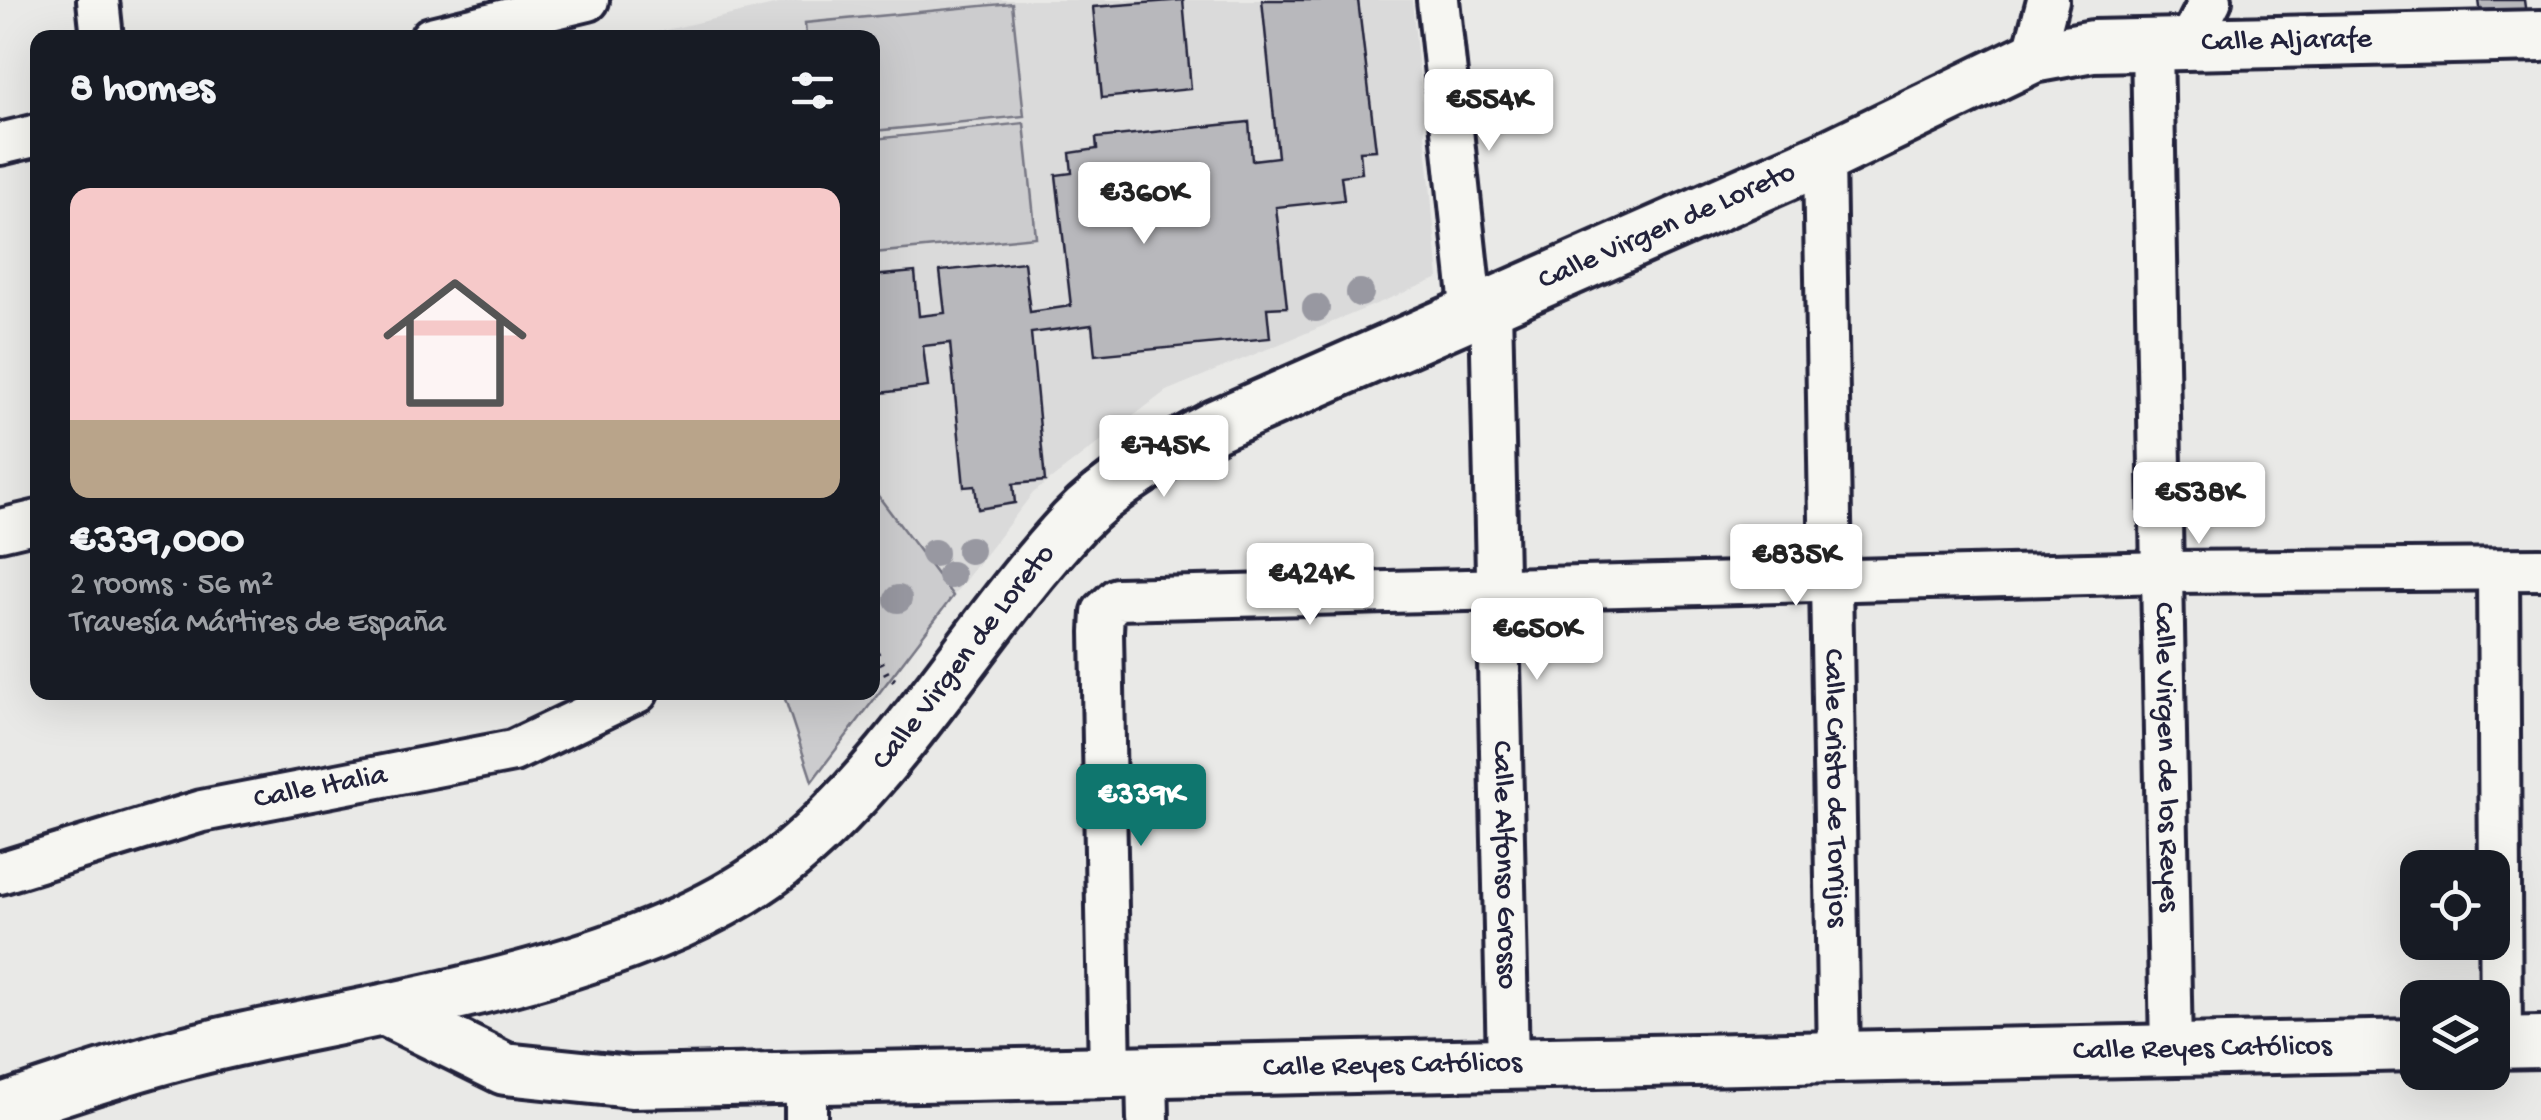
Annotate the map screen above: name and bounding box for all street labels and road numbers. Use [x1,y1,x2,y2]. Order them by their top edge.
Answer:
street label: Calle Aljarafe [2201,22,2373,61]
street label: Calle Virgen de Loreto [1533,155,1801,299]
street label: Calle Virgen de Loreto [865,537,1063,778]
street label: Calle Virgen de los Reyes [2145,602,2186,913]
street label: Calle Cristo de Torrijos [1815,648,1854,928]
street label: Calle Alfonso Grosso [1483,740,1524,990]
street label: Calle Italia [251,758,391,818]
street label: Calle Reyes Católicos [2072,1029,2333,1070]
street label: Calle Reyes Católicos [1263,1046,1523,1086]

